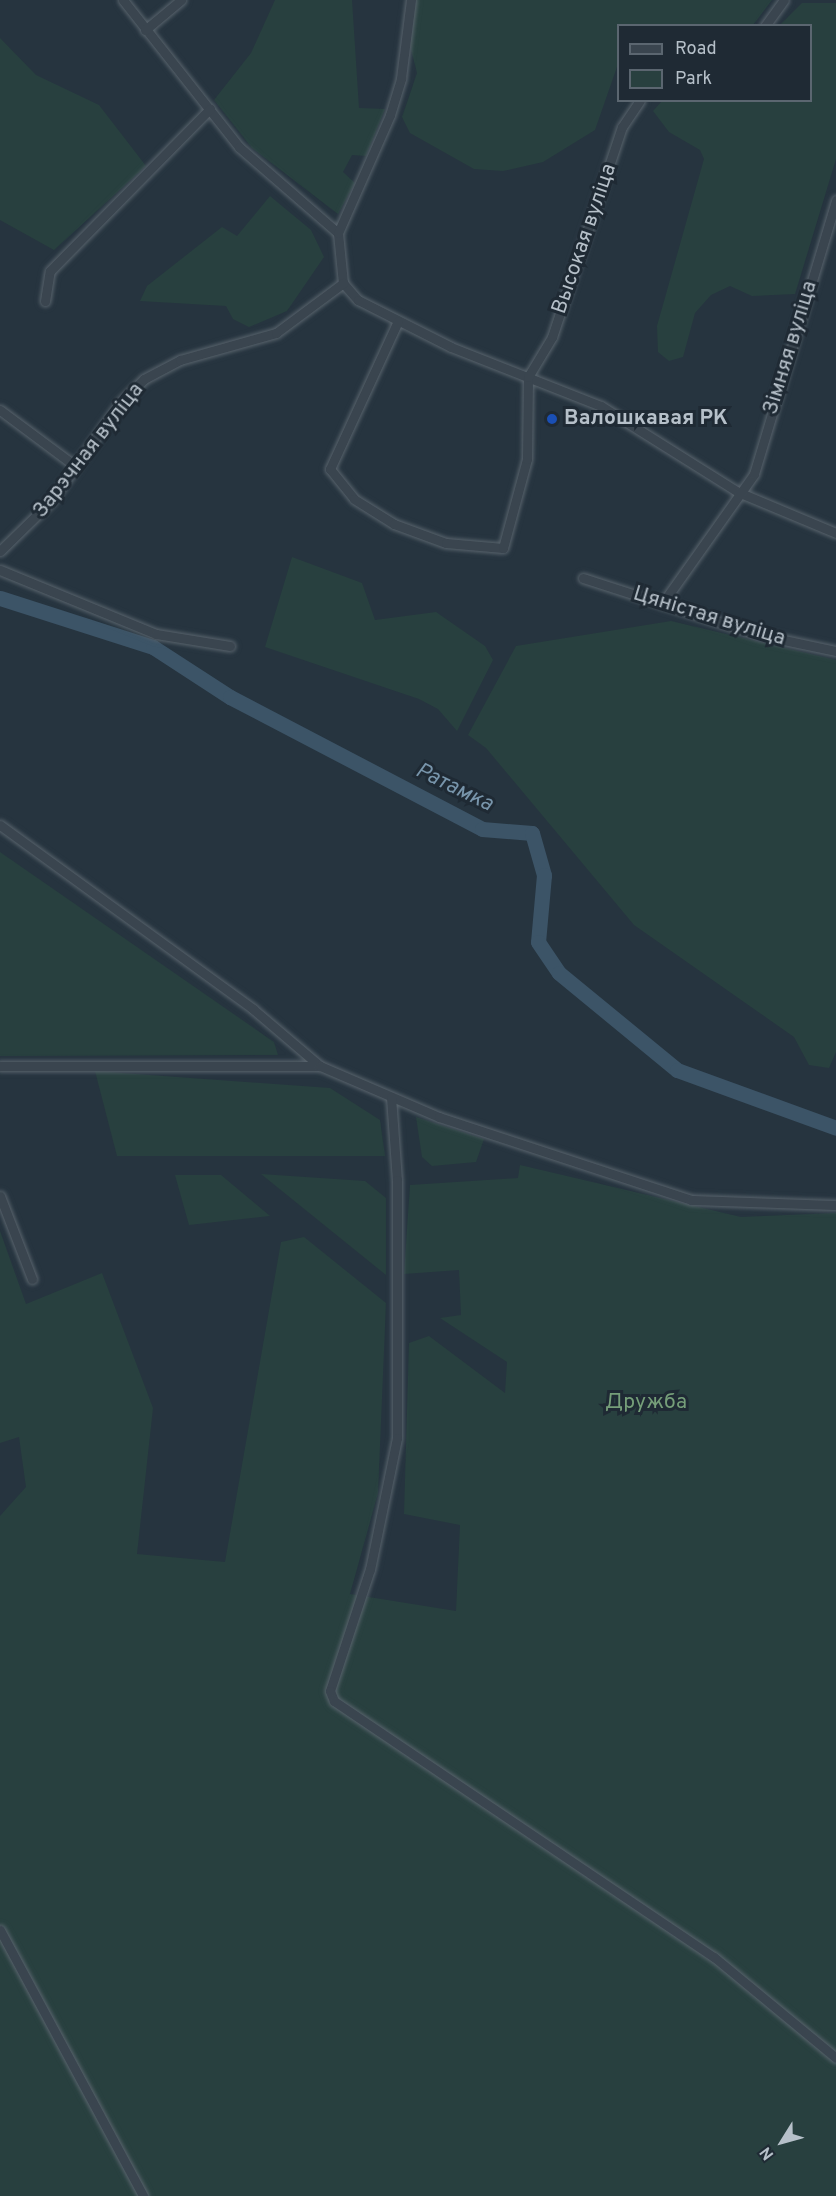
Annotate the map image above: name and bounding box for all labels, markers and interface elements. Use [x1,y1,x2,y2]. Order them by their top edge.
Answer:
legend [617,24,812,102]
text: Road [675,38,717,61]
text: Park [675,68,712,91]
street label: Высокая вуліца [547,161,623,317]
street label: Зімняя вуліца [759,278,823,418]
street label: Зарэчная вуліца [28,378,150,524]
place label: Валошкавая РК [564,406,728,432]
marker: Валошкавая РК [545,412,559,426]
street label: Цяністая вуліца [630,582,788,652]
water label: Ратамка [411,758,497,818]
park label: Дружба [605,1390,687,1416]
north arrow [752,2112,812,2172]
text: N [756,2142,779,2163]

